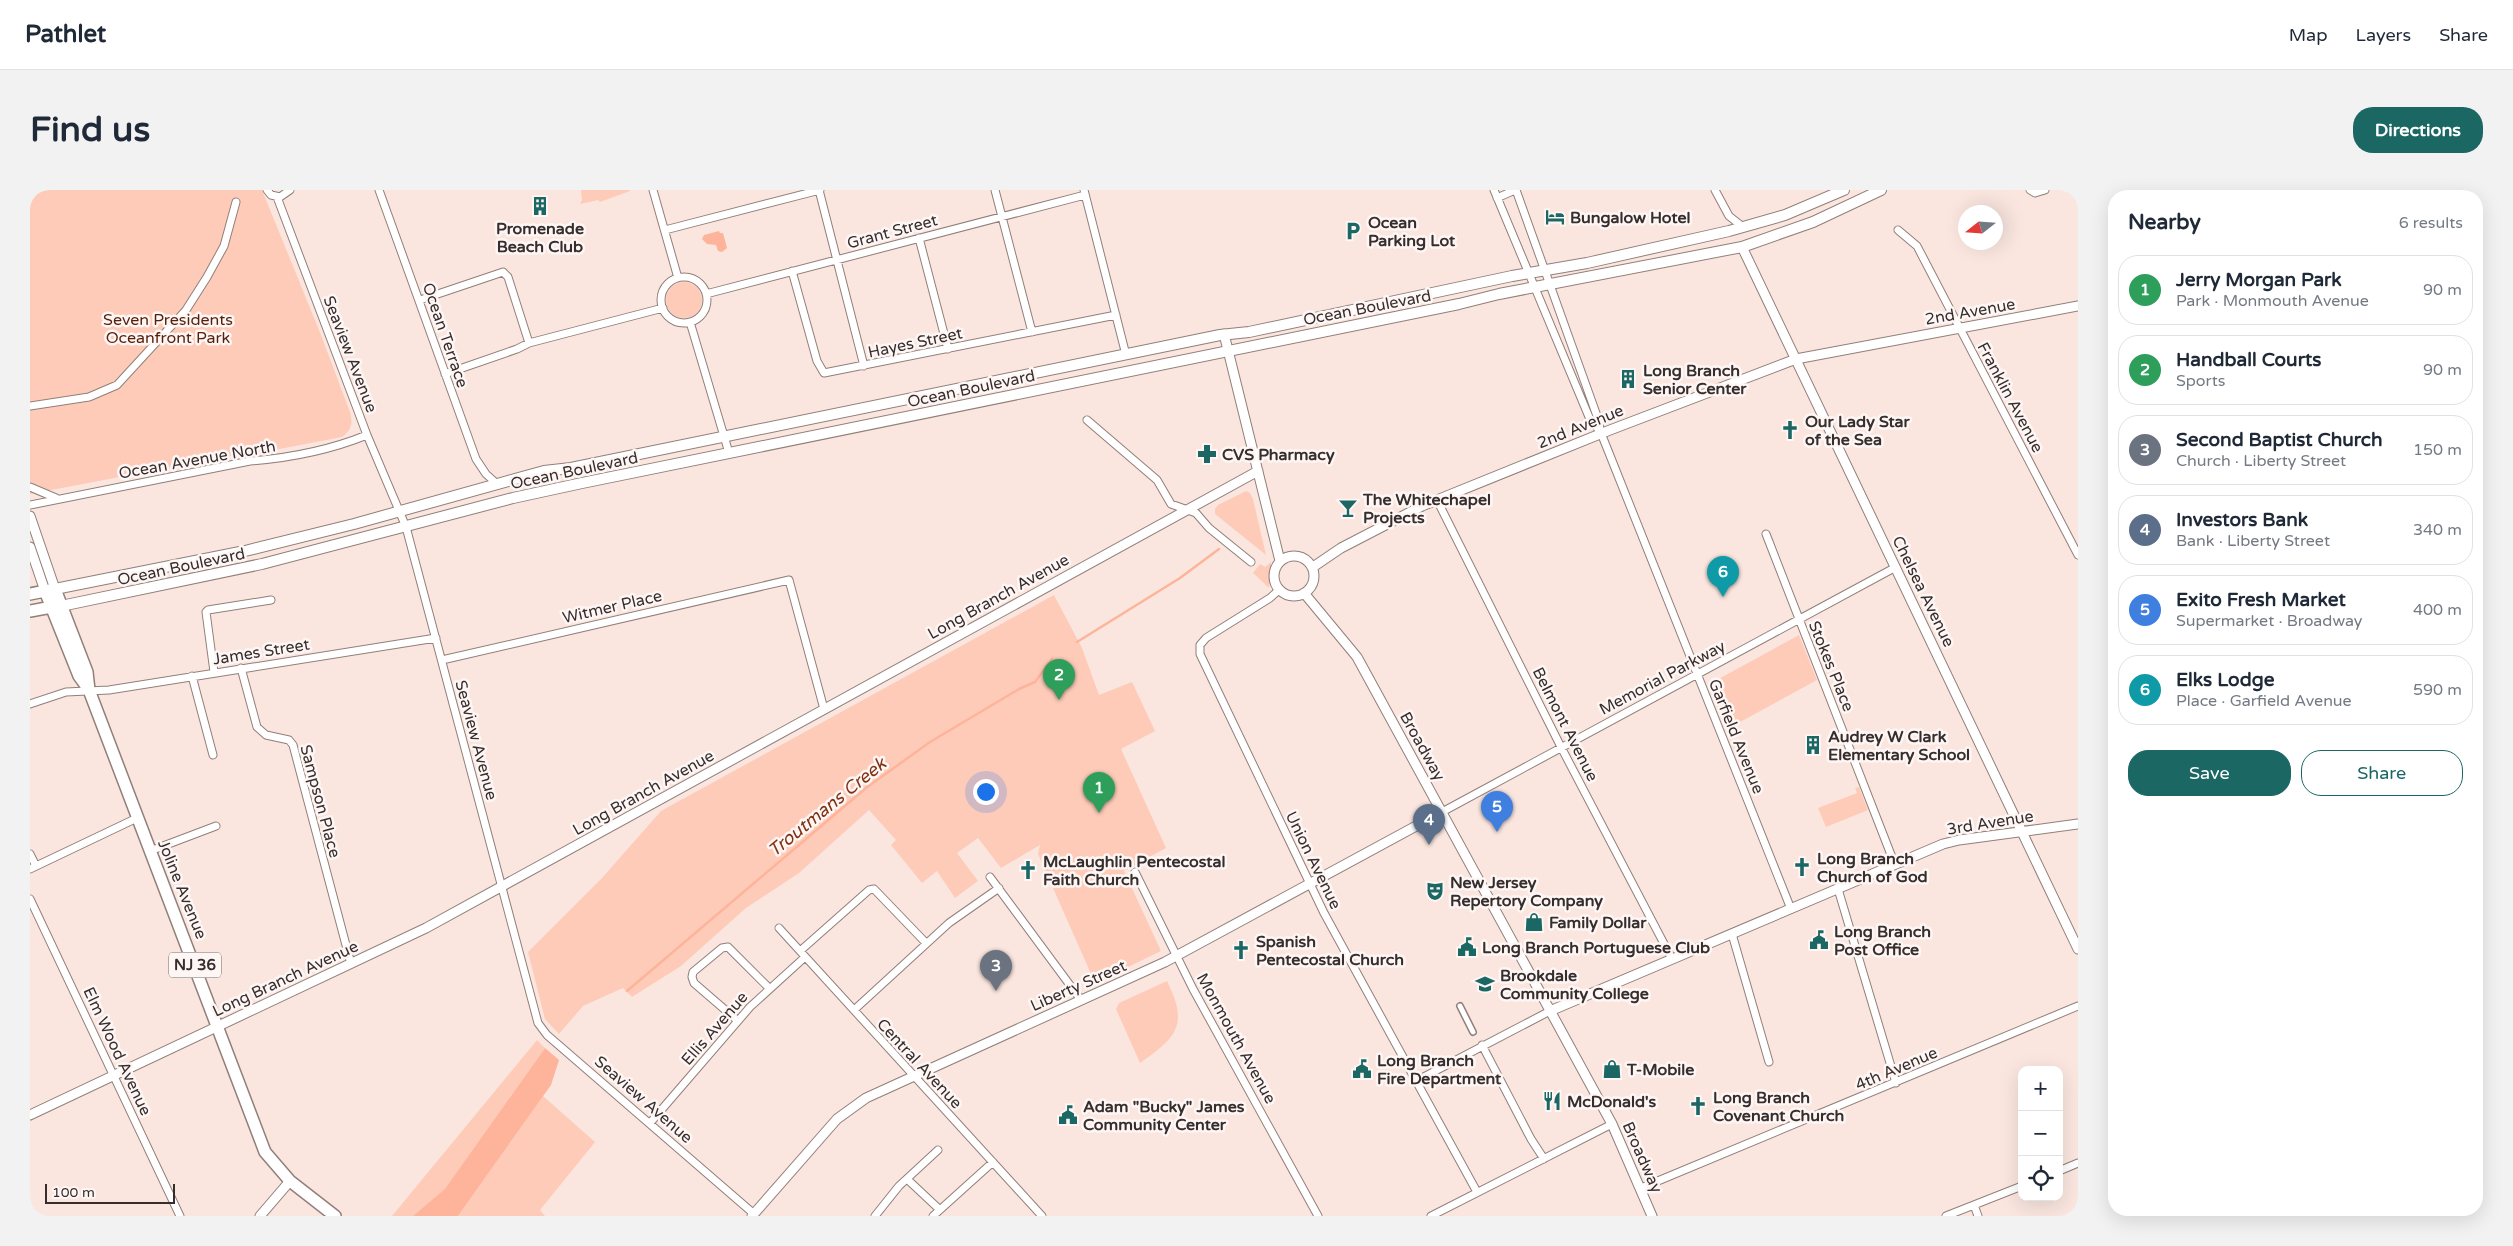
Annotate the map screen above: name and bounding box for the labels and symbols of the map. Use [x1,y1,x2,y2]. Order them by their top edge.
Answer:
building icon: Promenade Beach Club [529,195,551,217]
north arrow [1958,205,2003,250]
hotel icon: Bungalow Hotel [1544,206,1566,228]
place label: Bungalow Hotel [1570,208,1691,228]
street label: Grant Street [845,210,940,254]
place label: Ocean Parking Lot [1368,213,1456,251]
place label: Promenade Beach Club [496,219,584,257]
parking icon: Ocean Parking Lot [1342,220,1364,242]
street label: Ocean Terrace [418,280,472,390]
street label: Ocean Boulevard [1302,286,1433,330]
street label: Seaview Avenue [319,293,381,415]
street label: 2nd Avenue [1923,294,2017,330]
park label: Seven Presidents Oceanfront Park [103,310,233,348]
street label: Hayes Street [866,323,964,363]
street label: Franklin Avenue [1973,339,2048,456]
place label: Long Branch Senior Center [1643,361,1747,399]
street label: Ocean Boulevard [906,366,1037,412]
building icon: Long Branch Senior Center [1617,368,1639,390]
street label: 2nd Avenue [1534,401,1626,453]
place label: Our Lady Star of the Sea [1805,412,1911,450]
church icon: Our Lady Star of the Sea [1779,419,1801,441]
street label: Ocean Avenue North [117,436,277,484]
pharmacy icon: CVS Pharmacy [1196,443,1218,465]
place label: CVS Pharmacy [1222,445,1335,465]
street label: Ocean Boulevard [509,448,640,494]
place label: The Whitechapel Projects [1362,490,1491,528]
bar icon: The Whitechapel Projects [1337,497,1359,519]
street label: Chelsea Avenue [1888,533,1959,650]
street label: Ocean Boulevard [116,544,247,590]
street label: Long Branch Avenue [924,550,1073,644]
pin: 6 [1707,556,1739,597]
street label: Witmer Place [561,586,664,628]
street label: Stokes Place [1804,618,1858,715]
street label: James Street [211,634,311,670]
street label: Memorial Parkway [1596,636,1729,720]
pin: 2 [1043,659,1075,700]
street label: Belmont Avenue [1528,664,1603,785]
street label: Garfield Avenue [1704,676,1768,797]
street label: Seaview Avenue [450,678,502,802]
street label: Broadway [1395,709,1449,785]
place label: Audrey W Clark Elementary School [1828,727,1970,765]
building icon: Audrey W Clark Elementary School [1802,734,1824,756]
street label: Sampson Place [295,743,345,860]
street label: Long Branch Avenue [569,746,718,840]
water label: Troutmans Creek [764,752,891,861]
pin: 1 [1083,772,1115,813]
your location [973,779,999,805]
pin: 5 [1481,791,1513,832]
pin: 4 [1413,804,1445,845]
street label: 3rd Avenue [1945,806,2035,840]
street label: Union Avenue [1281,808,1345,913]
street label: Joline Avenue [153,837,211,942]
place label: Long Branch Church of God [1817,849,1928,887]
place label: McLaughlin Pentecostal Faith Church [1043,852,1225,890]
church icon: Long Branch Church of God [1791,856,1813,878]
church icon: McLaughlin Pentecostal Faith Church [1017,859,1039,881]
place label: New Jersey Repertory Company [1450,873,1603,911]
theatre icon: New Jersey Repertory Company [1424,880,1446,902]
shop icon: Family Dollar [1523,911,1545,933]
place label: Family Dollar [1549,913,1647,933]
place label: Long Branch Post Office [1834,922,1931,960]
public building icon: Long Branch Post Office [1808,929,1830,951]
place label: Spanish Pentecostal Church [1256,932,1404,970]
street label: Long Branch Avenue [209,936,361,1021]
public building icon: Long Branch Portuguese Club [1456,936,1478,958]
place label: Long Branch Portuguese Club [1482,938,1710,958]
church icon: Spanish Pentecostal Church [1230,939,1252,961]
pin: 3 [980,950,1012,991]
road number: NJ 36 [169,952,221,978]
street label: Liberty Street [1027,956,1130,1016]
place label: Brookdale Community College [1500,966,1649,1004]
street label: Monmouth Avenue [1192,970,1280,1107]
school or university icon: Brookdale Community College [1474,973,1496,995]
street label: Elm Wood Avenue [79,984,156,1119]
street label: Ellis Avenue [677,988,752,1070]
street label: Central Avenue [872,1014,966,1113]
street label: 4th Avenue [1852,1043,1940,1095]
place label: Long Branch Fire Department [1377,1051,1502,1089]
street label: Seaview Avenue [590,1052,696,1148]
public building icon: Long Branch Fire Department [1351,1058,1373,1080]
shop icon: T-Mobile [1601,1058,1623,1080]
place label: T-Mobile [1626,1060,1694,1080]
place label: Long Branch Covenant Church [1713,1088,1844,1126]
restaurant icon: McDonald's [1541,1090,1563,1112]
place label: McDonald's [1567,1092,1657,1112]
church icon: Long Branch Covenant Church [1687,1095,1709,1117]
place label: Adam "Bucky" James Community Center [1083,1097,1245,1135]
public building icon: Adam "Bucky" James Community Center [1057,1104,1079,1126]
street label: Broadway [1618,1119,1667,1196]
scale bar [45,1181,175,1204]

